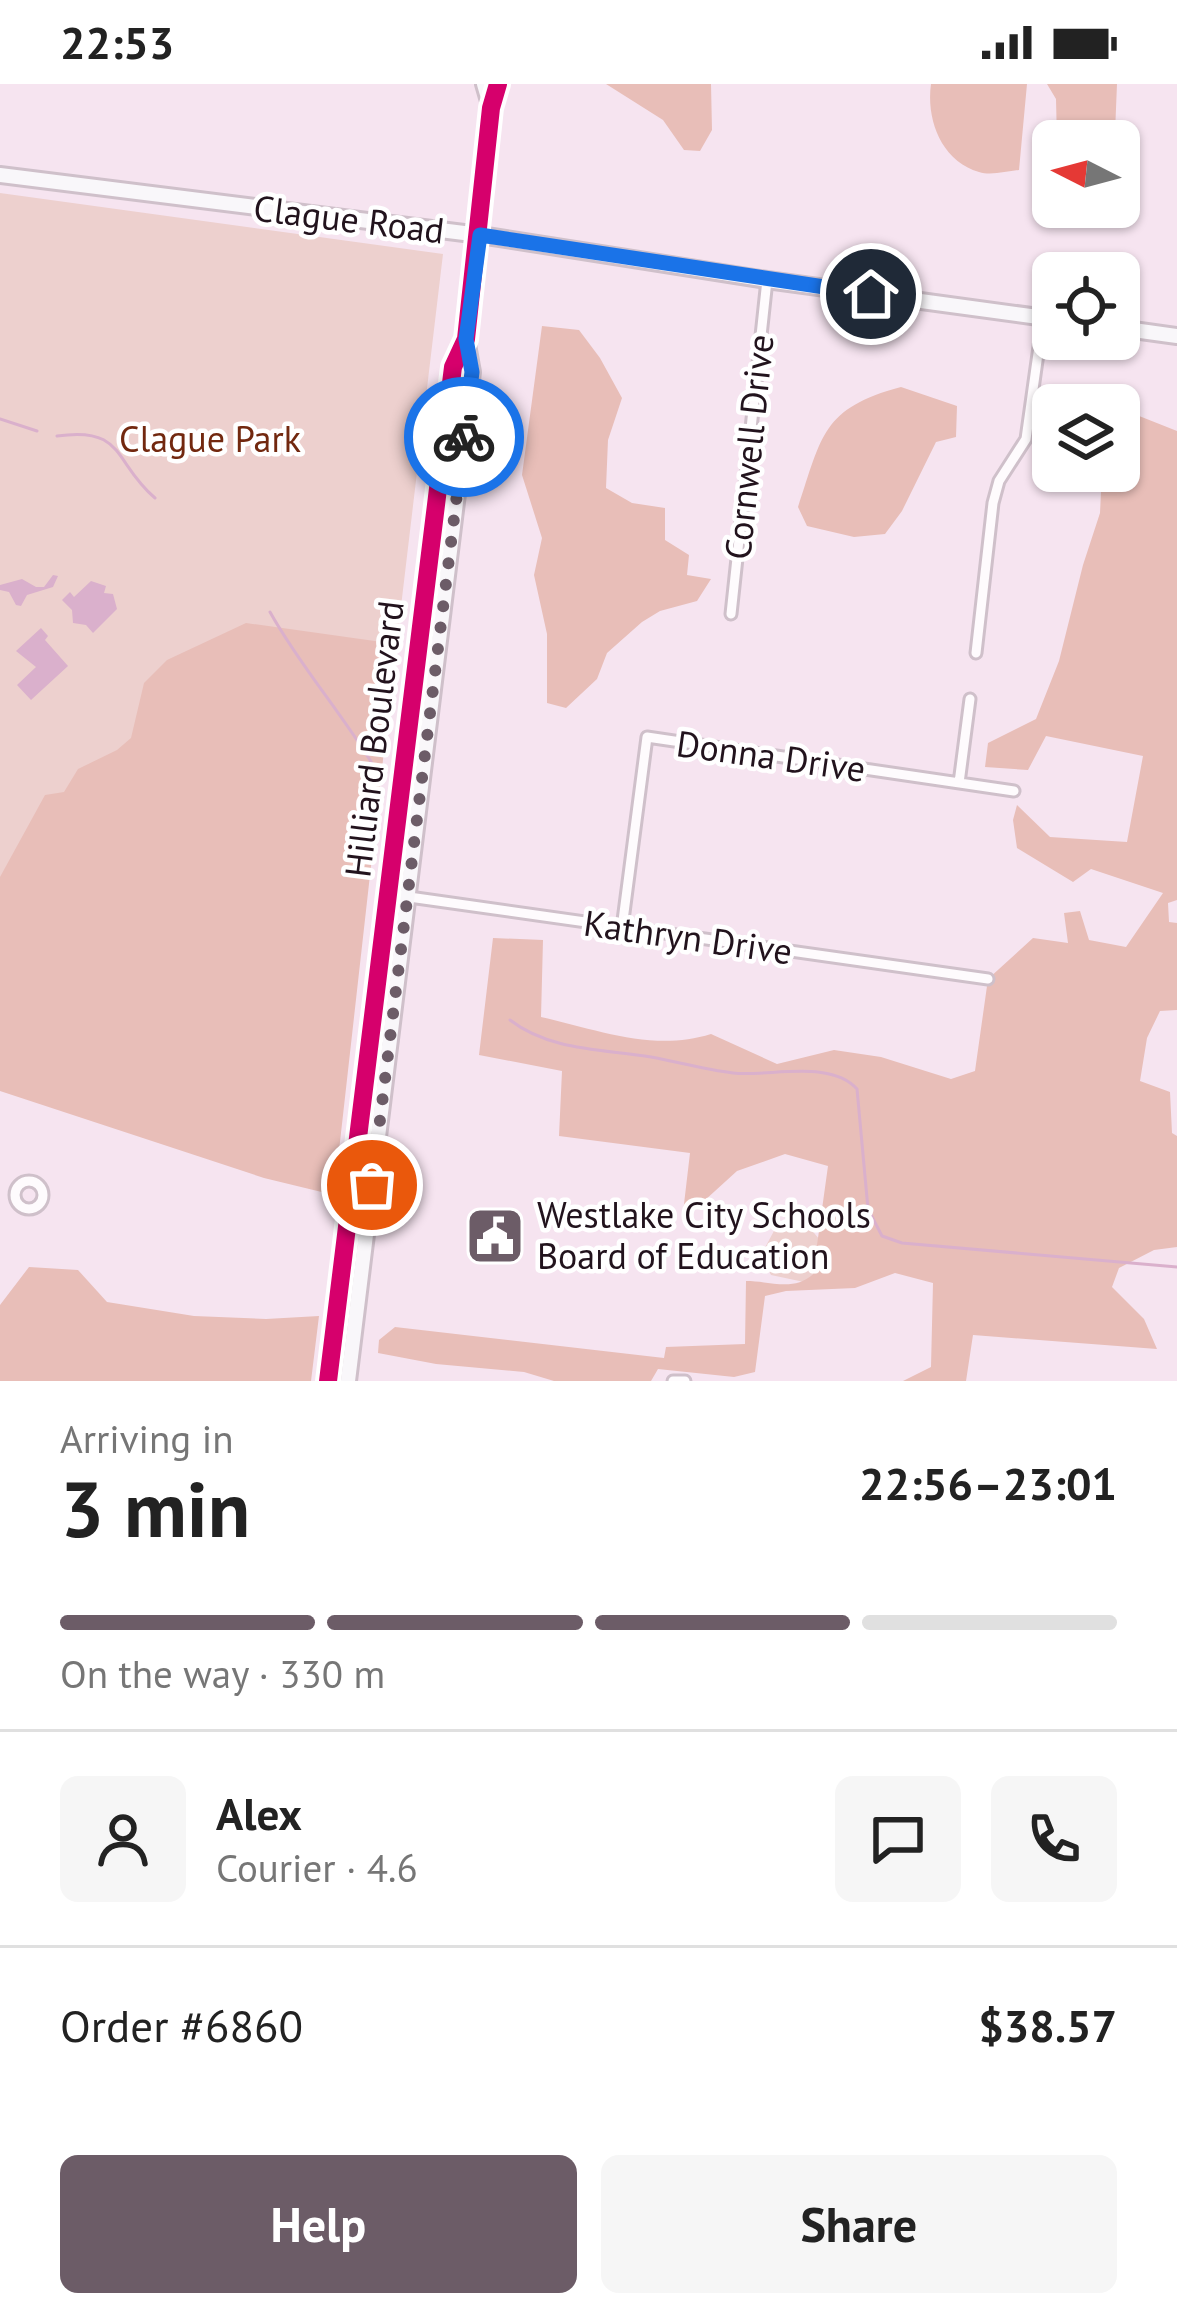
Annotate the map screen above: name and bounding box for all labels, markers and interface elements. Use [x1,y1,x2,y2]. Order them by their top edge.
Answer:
text: 22:53 [60,13,174,71]
north arrow [1032,120,1140,228]
map controls [1032,120,1140,492]
street label: Clague Road [251,183,447,254]
pin [820,243,922,345]
button: locate [1032,252,1140,360]
icon: home [838,261,904,327]
street label: Cornwell Drive [713,332,784,562]
courier [404,377,524,497]
button: layers [1032,384,1140,492]
icon: bike [431,404,497,470]
park label: Clague Park [119,415,301,462]
street label: Hilliard Boulevard [333,598,414,880]
street label: Donna Drive [674,719,869,792]
street label: Kathryn Drive [581,899,795,974]
pin [321,1134,423,1236]
icon: bag [339,1152,405,1218]
place label: Westlake City Schools Board of Education [537,1191,871,1279]
public building icon: Westlake City Schools Board of Education [464,1205,526,1267]
text: Arriving in [60,1413,234,1464]
text: 22:56–23:01 [859,1454,1117,1512]
text: 3 min [60,1458,250,1559]
text: On the way · 330 m [60,1648,385,1699]
button: person [60,1776,186,1902]
button: chat [835,1776,961,1902]
button: phone [991,1776,1117,1902]
text: Alex [216,1784,302,1842]
text: Courier · 4.6 [216,1842,418,1893]
text: Order #6860 [60,1996,303,2054]
text: $38.57 [978,1996,1117,2054]
button: Help [60,2155,577,2293]
button: Share [601,2155,1117,2293]

